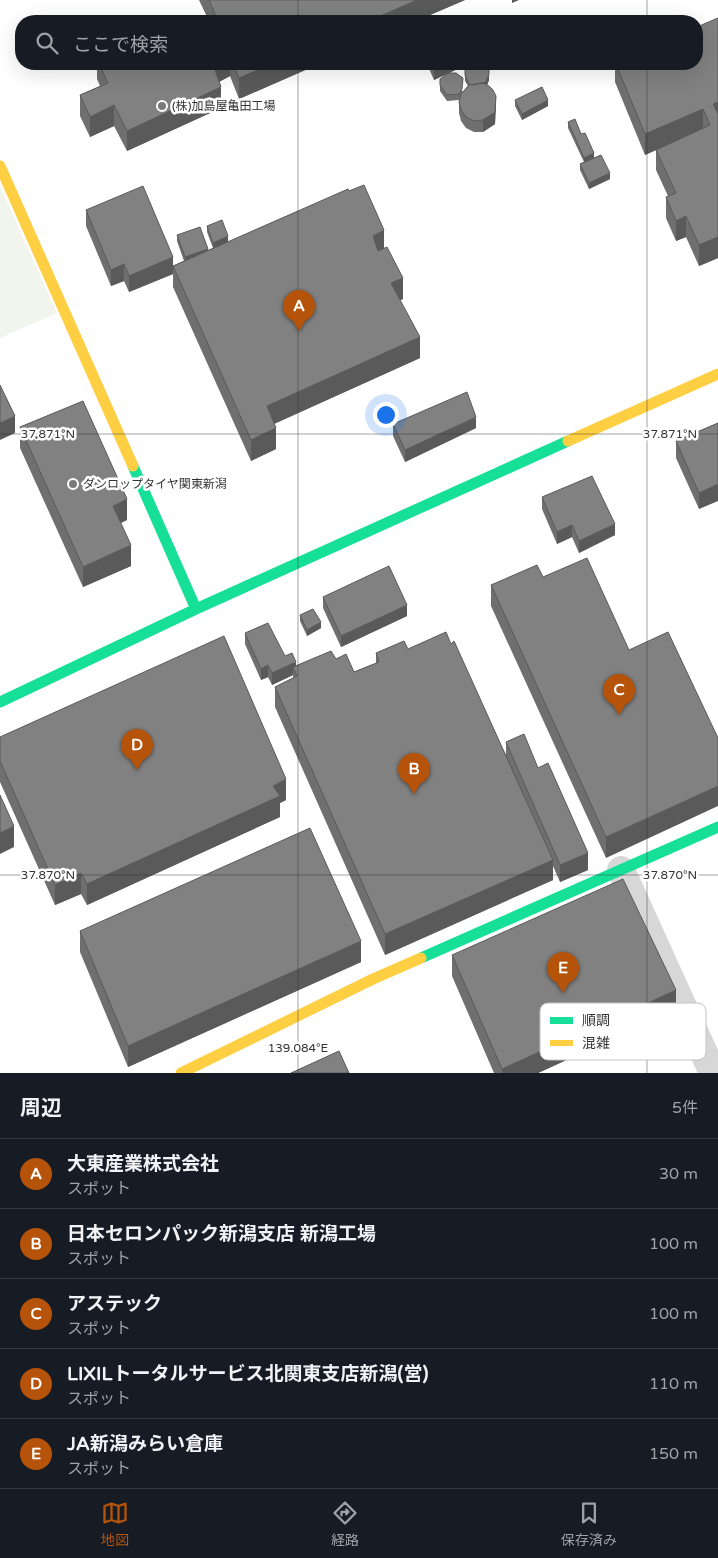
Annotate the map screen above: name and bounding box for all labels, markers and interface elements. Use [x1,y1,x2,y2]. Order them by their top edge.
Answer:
search box [15,15,703,70]
icon: search [33,29,61,57]
text: ここで検索 [73,34,168,56]
place label: (株)加島屋亀田工場 [172,99,276,113]
marker: (株)加島屋亀田工場 [156,100,168,112]
pin: A [283,290,315,331]
your location [373,402,399,428]
text: 37.871°N [21,427,75,441]
text: 37.871°N [643,427,697,441]
place label: ダンロップタイヤ関東新潟 [83,477,227,491]
marker: ダンロップタイヤ関東新潟 [67,478,79,490]
pin: C [603,674,635,715]
pin: D [121,729,153,770]
pin: B [398,753,430,794]
text: 37.870°N [21,868,75,882]
text: 37.870°N [643,868,697,882]
pin: E [547,952,579,993]
legend [540,1003,706,1060]
text: 順調 [582,1012,610,1029]
text: 混雑 [582,1035,610,1052]
text: 139.084°E [268,1041,329,1055]
text: 周辺 [20,1096,62,1121]
text: 5件 [672,1098,698,1118]
text: 大東産業株式会社 [67,1153,219,1175]
text: A [30,1164,42,1184]
text: 30 m [659,1164,698,1184]
text: スポット [67,1179,131,1199]
text: 日本セロンパック新潟支店 新潟工場 [67,1223,376,1245]
text: B [30,1234,42,1254]
text: 100 m [649,1234,698,1254]
text: スポット [67,1249,131,1269]
text: アステック [67,1293,162,1315]
text: C [30,1304,42,1324]
text: 100 m [649,1304,698,1324]
text: スポット [67,1319,131,1339]
text: LIXILトータルサービス北関東支店新潟(営) [67,1363,428,1385]
text: D [30,1374,42,1394]
text: 110 m [649,1374,698,1394]
text: スポット [67,1389,131,1409]
text: JA新潟みらい倉庫 [67,1433,223,1455]
text: E [31,1444,41,1464]
text: 150 m [649,1444,698,1464]
text: スポット [67,1459,131,1479]
tab: 地図 [101,1499,129,1549]
tab: 経路 [331,1499,359,1549]
tab: 保存済み [561,1499,617,1549]

